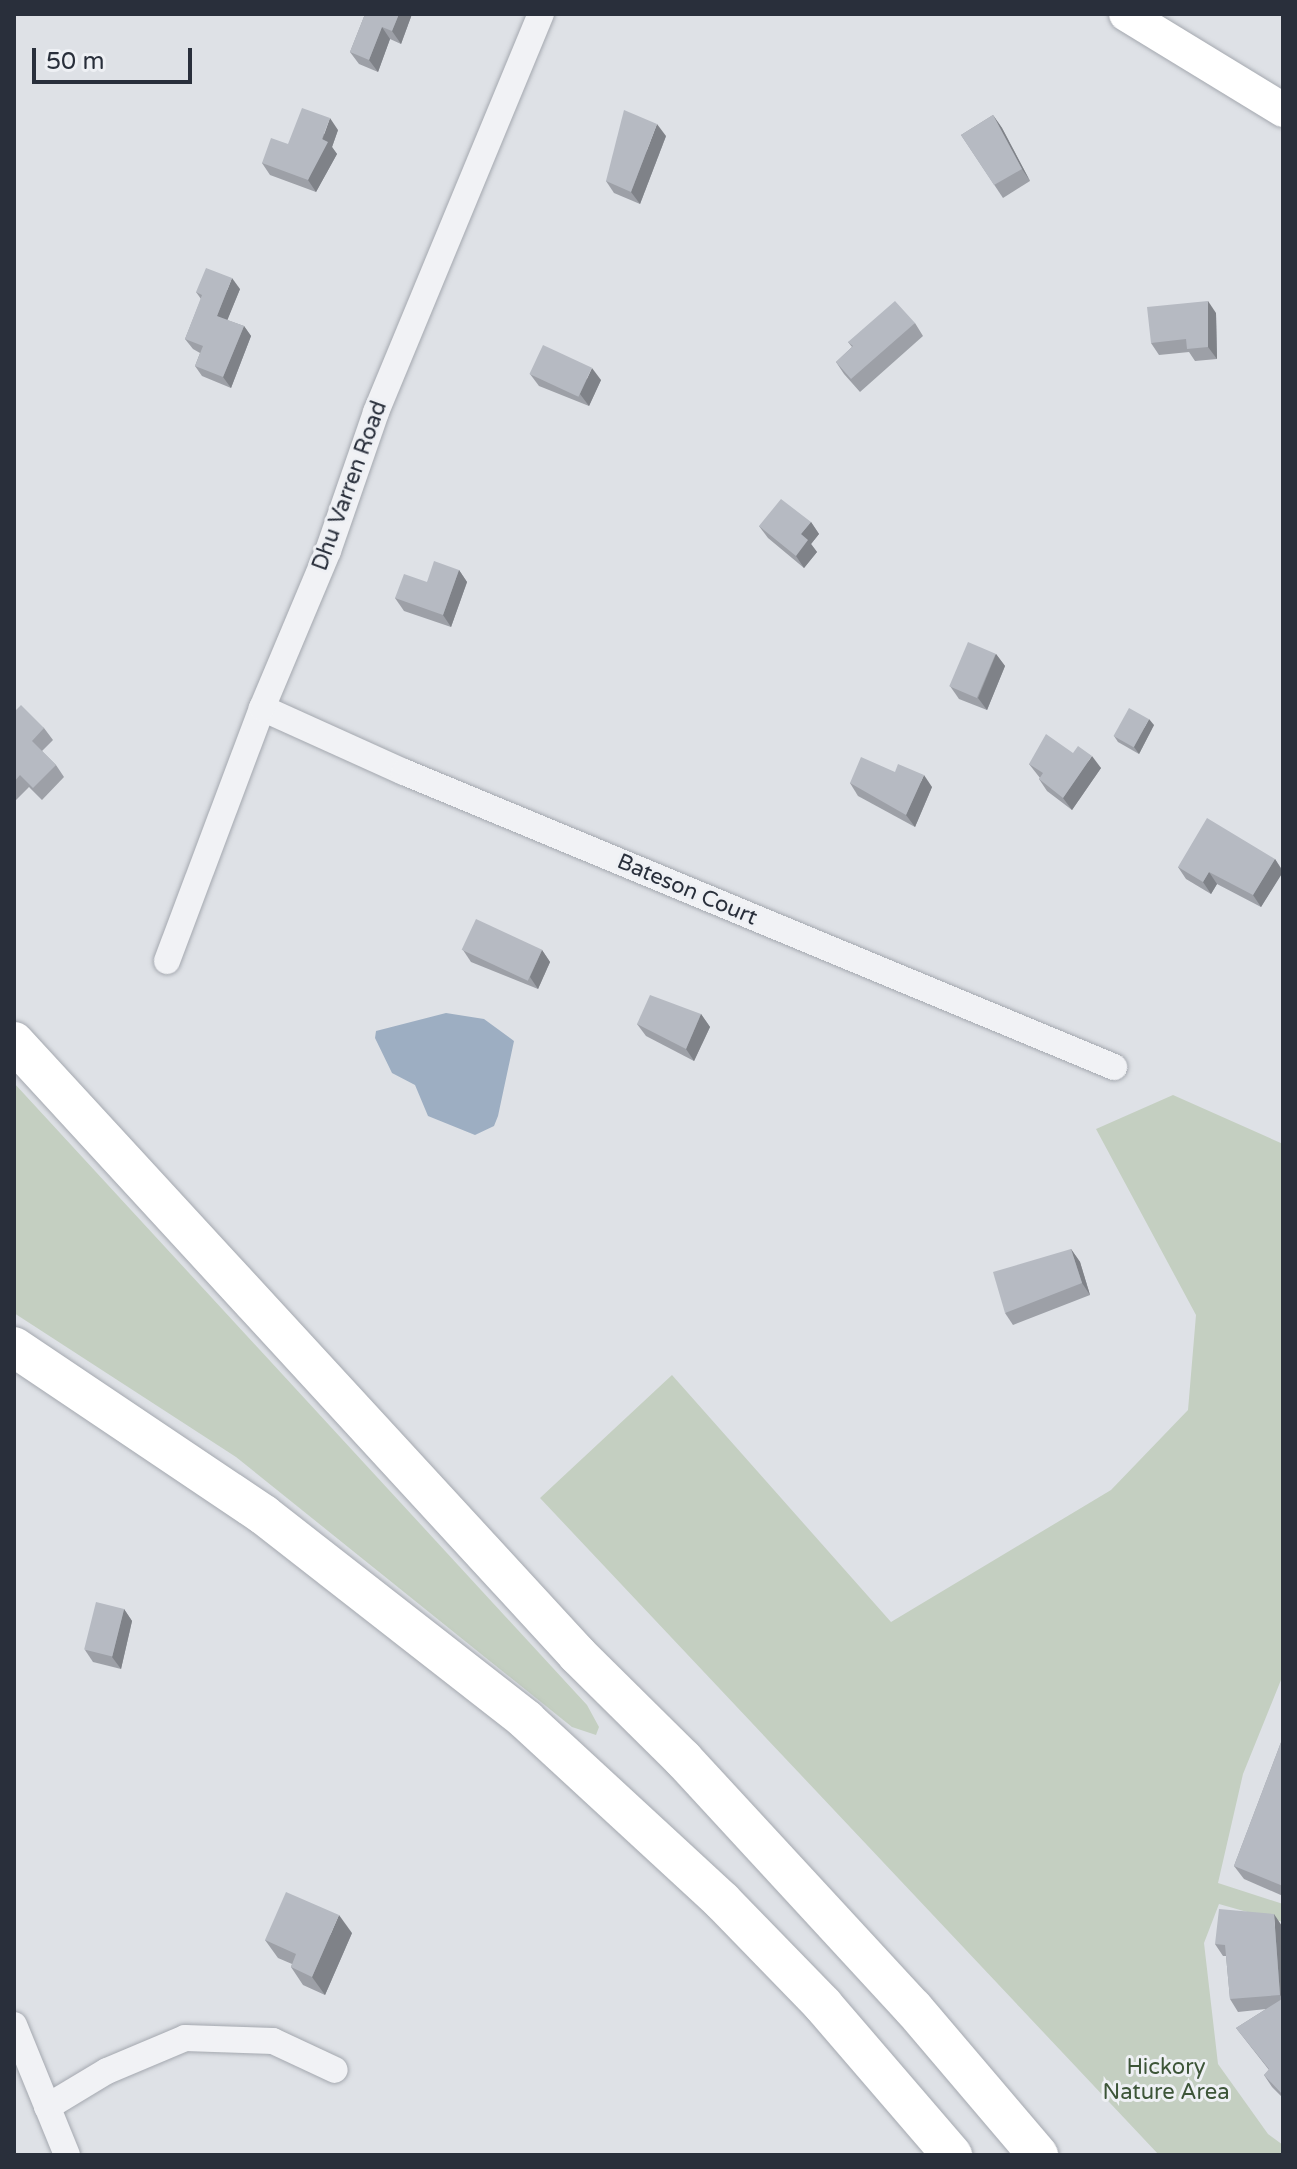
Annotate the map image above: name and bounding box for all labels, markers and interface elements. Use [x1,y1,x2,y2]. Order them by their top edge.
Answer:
scale bar [36,32,196,82]
text: 50 m [46,47,104,76]
street label: Dhu Varren Road [307,398,393,574]
street label: Bateson Court [613,849,761,931]
park label: Hickory Nature Area [1102,2054,1230,2106]

